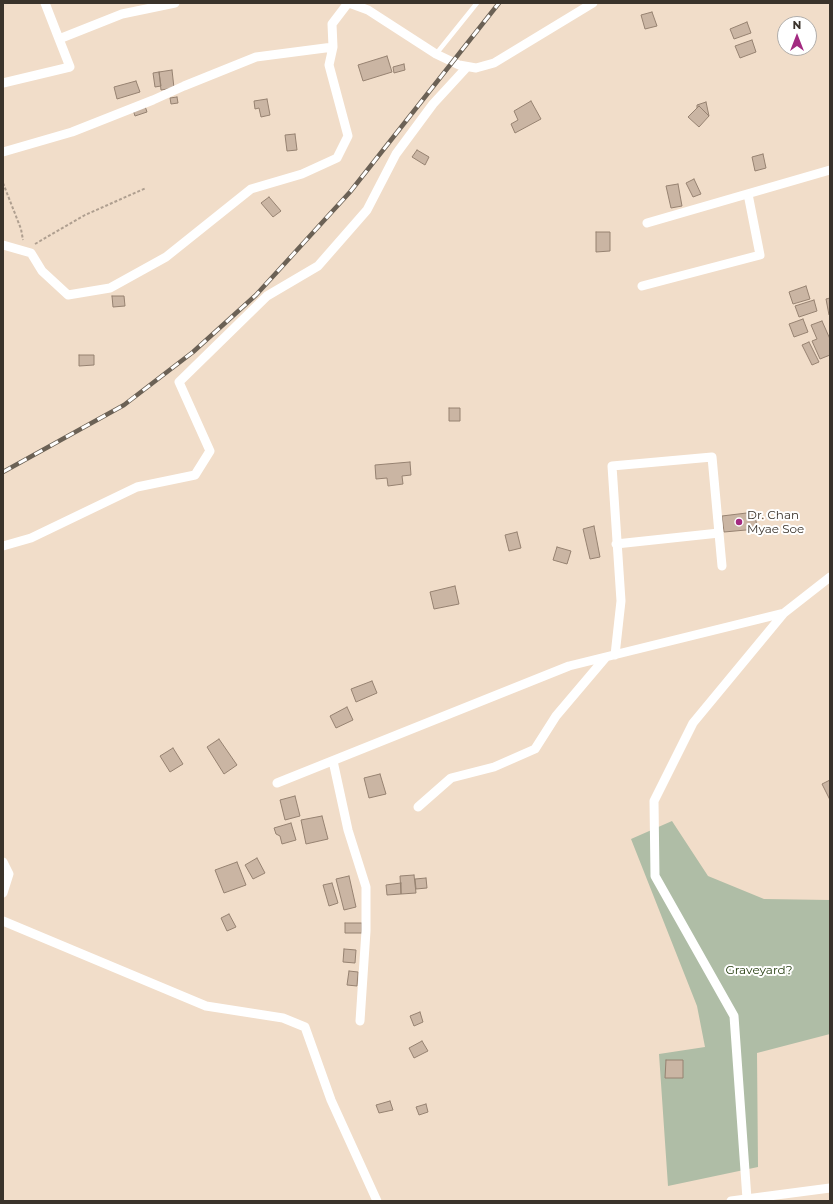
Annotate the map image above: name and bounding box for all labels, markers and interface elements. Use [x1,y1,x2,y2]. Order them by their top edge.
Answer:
north arrow [777,16,817,56]
text: N [793,18,801,32]
place label: Dr. Chan Myae Soe [747,508,804,536]
marker: Dr. Chan Myae Soe [734,517,744,527]
park label: Graveyard? [725,963,793,977]

